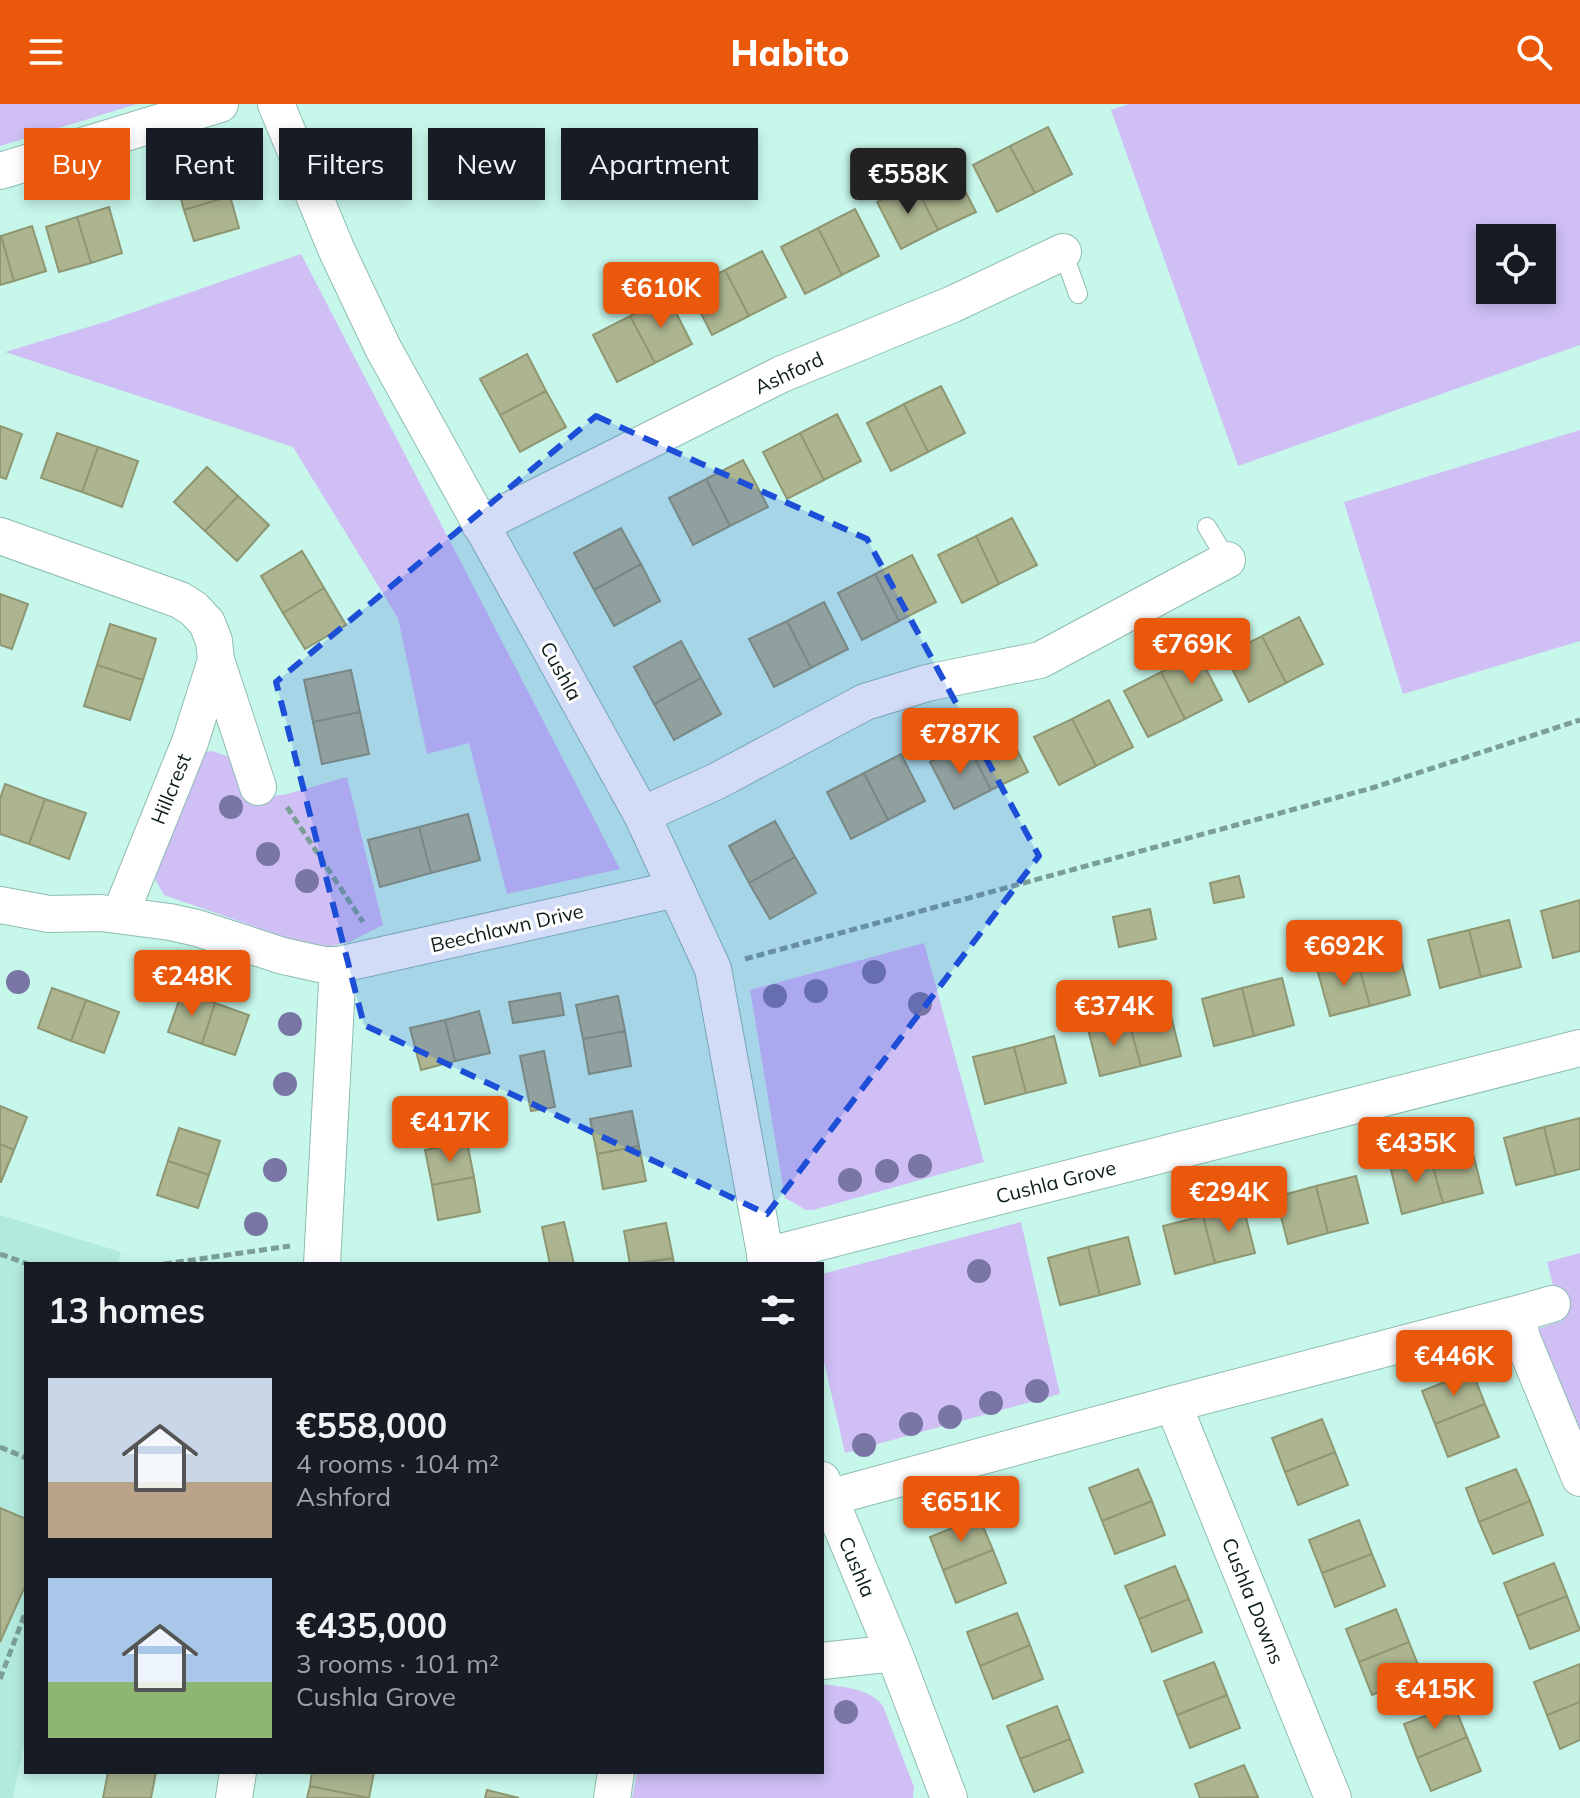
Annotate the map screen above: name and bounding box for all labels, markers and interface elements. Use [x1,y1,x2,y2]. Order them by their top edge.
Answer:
icon: menu [24,30,68,74]
text: Habito [730,30,850,75]
icon: search [1512,30,1556,74]
chip: Buy [24,128,130,200]
chip: Rent [146,128,263,200]
chip: Filters [279,128,412,200]
chip: New [428,128,545,200]
chip: Apartment [561,128,758,200]
pin: €558K [852,148,964,216]
text: €558K [868,157,948,190]
map controls [1476,224,1556,304]
button: locate [1476,224,1556,304]
pin: €610K [605,262,717,330]
text: €610K [621,271,701,304]
street label: Ashford [750,346,827,399]
pin: €769K [1136,618,1248,686]
text: €769K [1152,627,1232,660]
street label: Cushla [535,637,588,705]
pin: €787K [904,708,1016,776]
text: €787K [920,717,1000,750]
street label: Hillcrest [145,750,196,828]
street label: Beechlawn Drive [428,898,586,957]
pin: €692K [1288,920,1400,988]
text: €692K [1304,929,1384,962]
pin: €248K [136,950,248,1018]
text: €248K [152,959,232,992]
pin: €374K [1058,980,1170,1048]
text: €374K [1074,989,1154,1022]
pin: €417K [394,1096,506,1164]
text: €417K [410,1105,490,1138]
pin: €435K [1360,1117,1472,1185]
text: €435K [1376,1126,1456,1159]
street label: Cushla Grove [993,1155,1119,1209]
pin: €294K [1173,1166,1285,1234]
text: €294K [1189,1175,1269,1208]
icon: filters [756,1288,800,1332]
text: 13 homes [48,1289,205,1332]
pin: €446K [1398,1330,1510,1398]
text: €446K [1414,1339,1494,1372]
text: €558,000 [296,1404,447,1447]
icon: home [112,1410,208,1506]
text: 4 rooms · 104 m² [296,1447,499,1480]
pin: €651K [905,1476,1017,1544]
text: Ashford [296,1480,391,1513]
text: €651K [921,1485,1001,1518]
street label: Cushla [834,1533,881,1601]
street label: Cushla Downs [1217,1534,1290,1668]
text: €435,000 [296,1604,447,1647]
icon: home [112,1610,208,1706]
text: 3 rooms · 101 m² [296,1647,499,1680]
pin: €415K [1379,1663,1491,1731]
text: €415K [1395,1672,1475,1705]
text: Cushla Grove [296,1680,456,1713]

